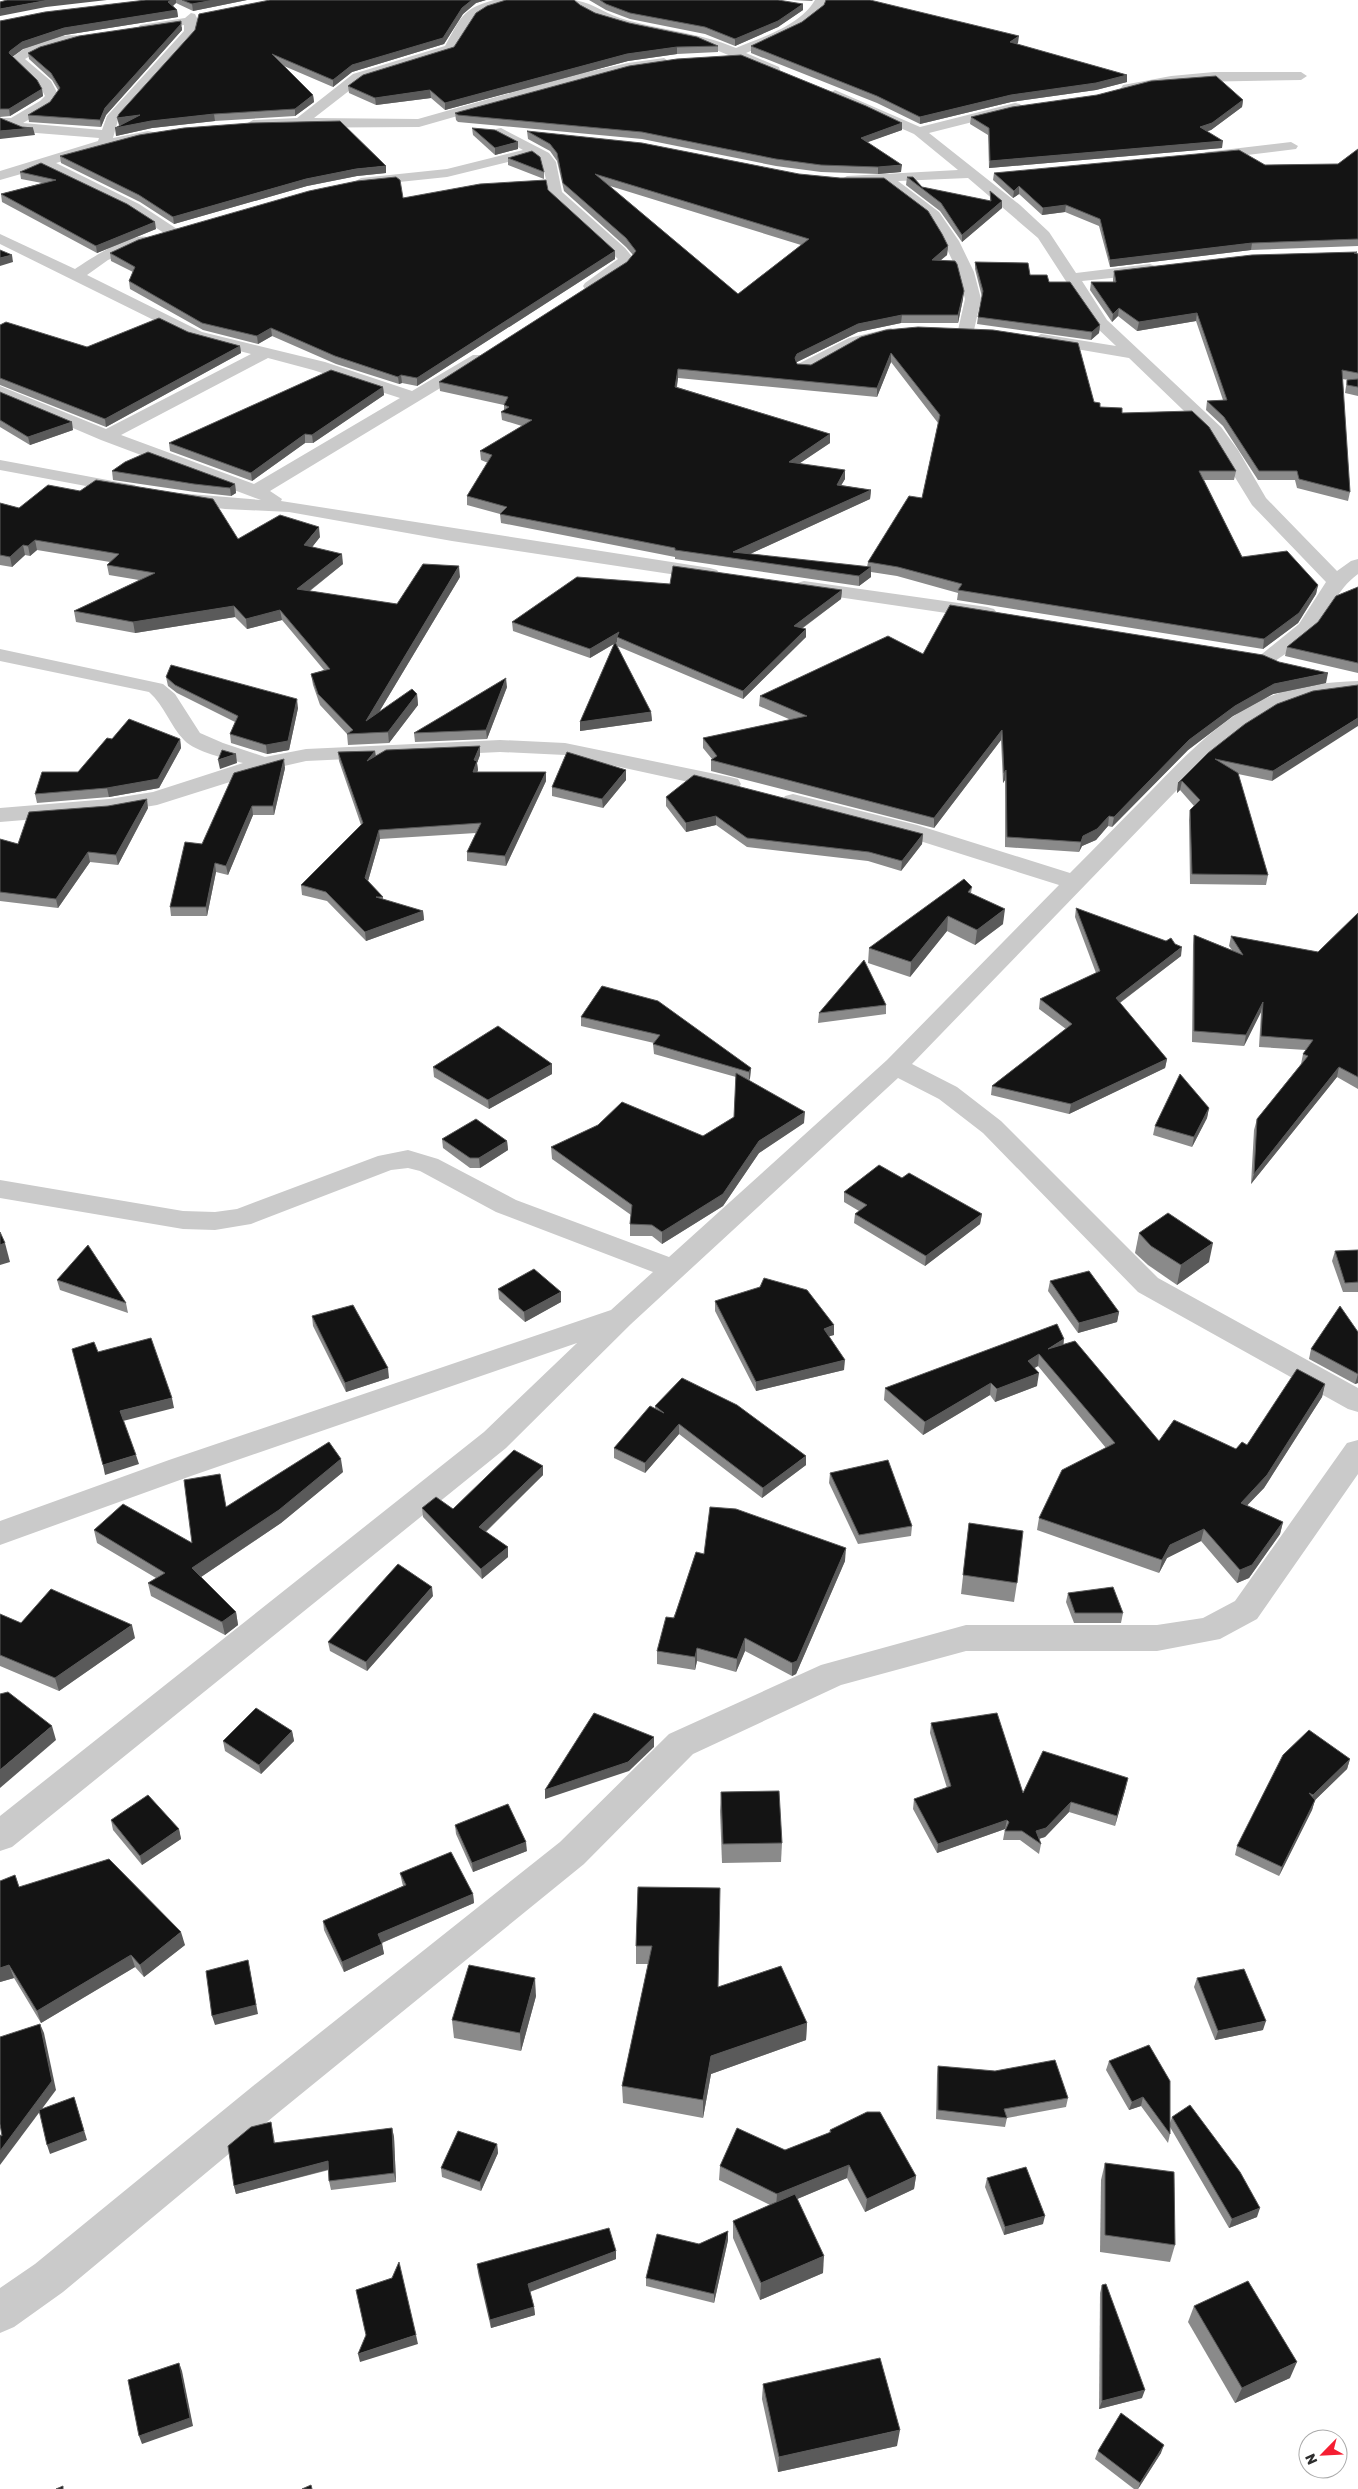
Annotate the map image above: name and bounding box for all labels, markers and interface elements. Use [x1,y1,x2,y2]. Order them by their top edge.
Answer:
north arrow [1298,2429,1348,2479]
text: N [1302,2451,1321,2467]

